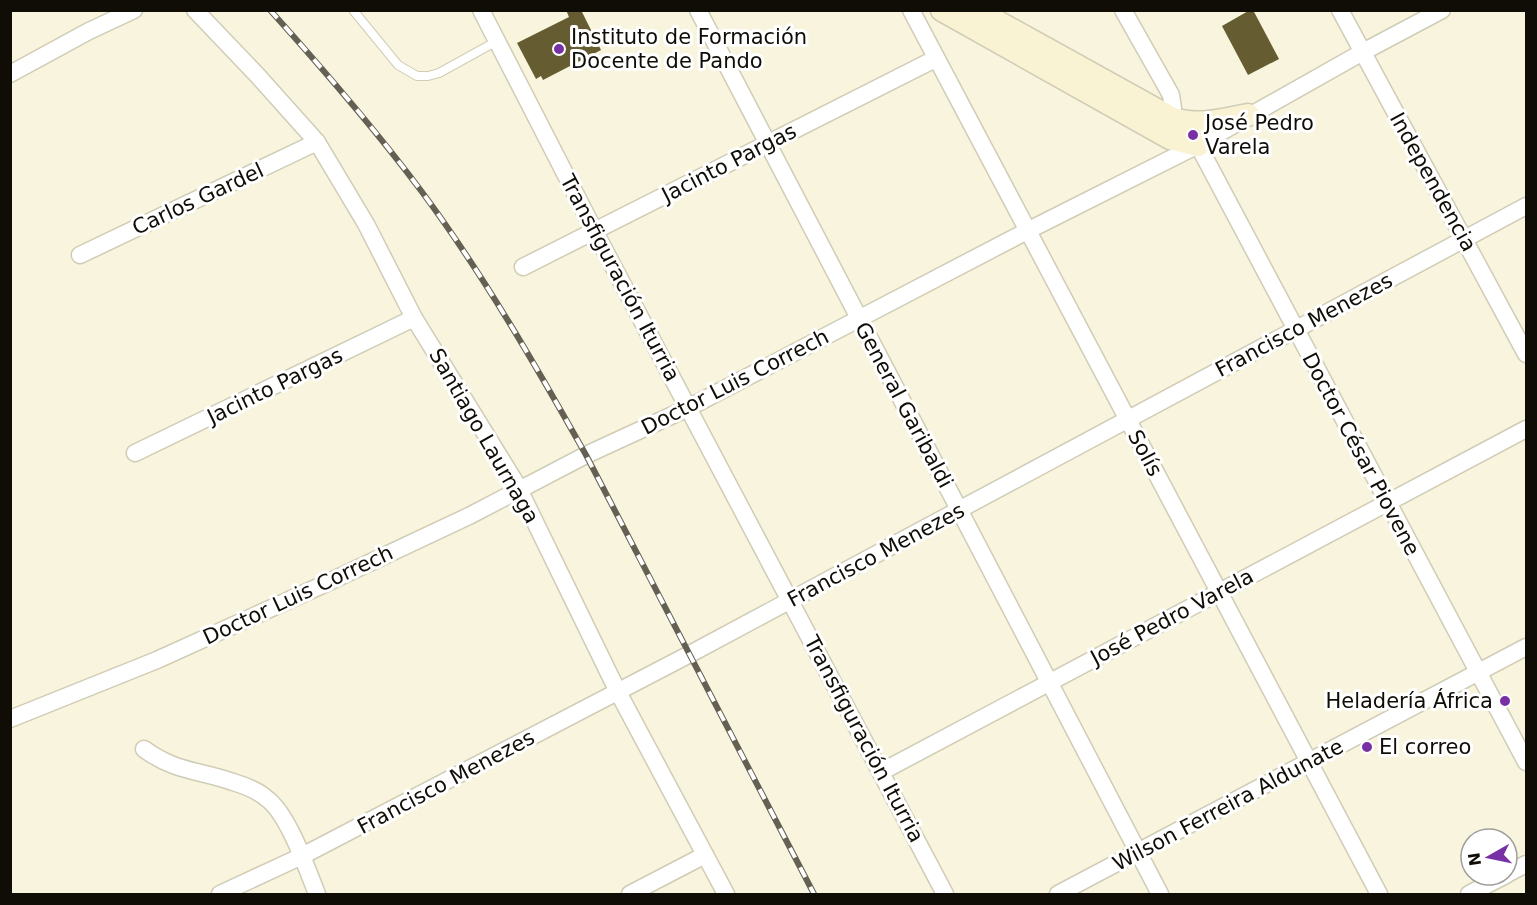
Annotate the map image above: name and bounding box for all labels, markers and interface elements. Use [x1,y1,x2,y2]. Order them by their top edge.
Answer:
place label: Instituto de Formación Docente de Pando [571,25,807,73]
marker: Instituto de Formación Docente de Pando [552,42,566,56]
street label: Independencia [1385,108,1481,256]
place label: José Pedro Varela [1203,111,1314,159]
street label: Jacinto Pargas [656,119,800,208]
marker: José Pedro Varela [1186,128,1200,142]
street label: Carlos Gardel [129,158,267,240]
street label: Transfiguración Iturria [555,170,685,385]
street label: Francisco Menezes [1211,268,1397,382]
street label: General Garibaldi [850,318,958,492]
street label: Doctor Luis Correch [637,324,833,440]
street label: Jacinto Pargas [202,343,347,430]
street label: Santiago Laurnaga [424,344,544,528]
street label: Doctor César Piovene [1297,349,1425,559]
street label: Solís [1123,426,1167,480]
street label: Francisco Menezes [783,498,969,612]
street label: Doctor Luis Correch [199,540,397,650]
street label: José Pedro Varela [1085,564,1257,671]
street label: Transfiguración Iturria [799,631,929,846]
place label: Heladería África [1325,688,1493,713]
marker: Heladería África [1498,694,1512,708]
street label: Francisco Menezes [353,725,539,839]
street label: Wilson Ferreira Aldunate [1109,734,1347,876]
place label: El correo [1379,735,1471,759]
marker: El correo [1360,740,1374,754]
north arrow [1459,827,1519,887]
text: N [1464,851,1485,867]

